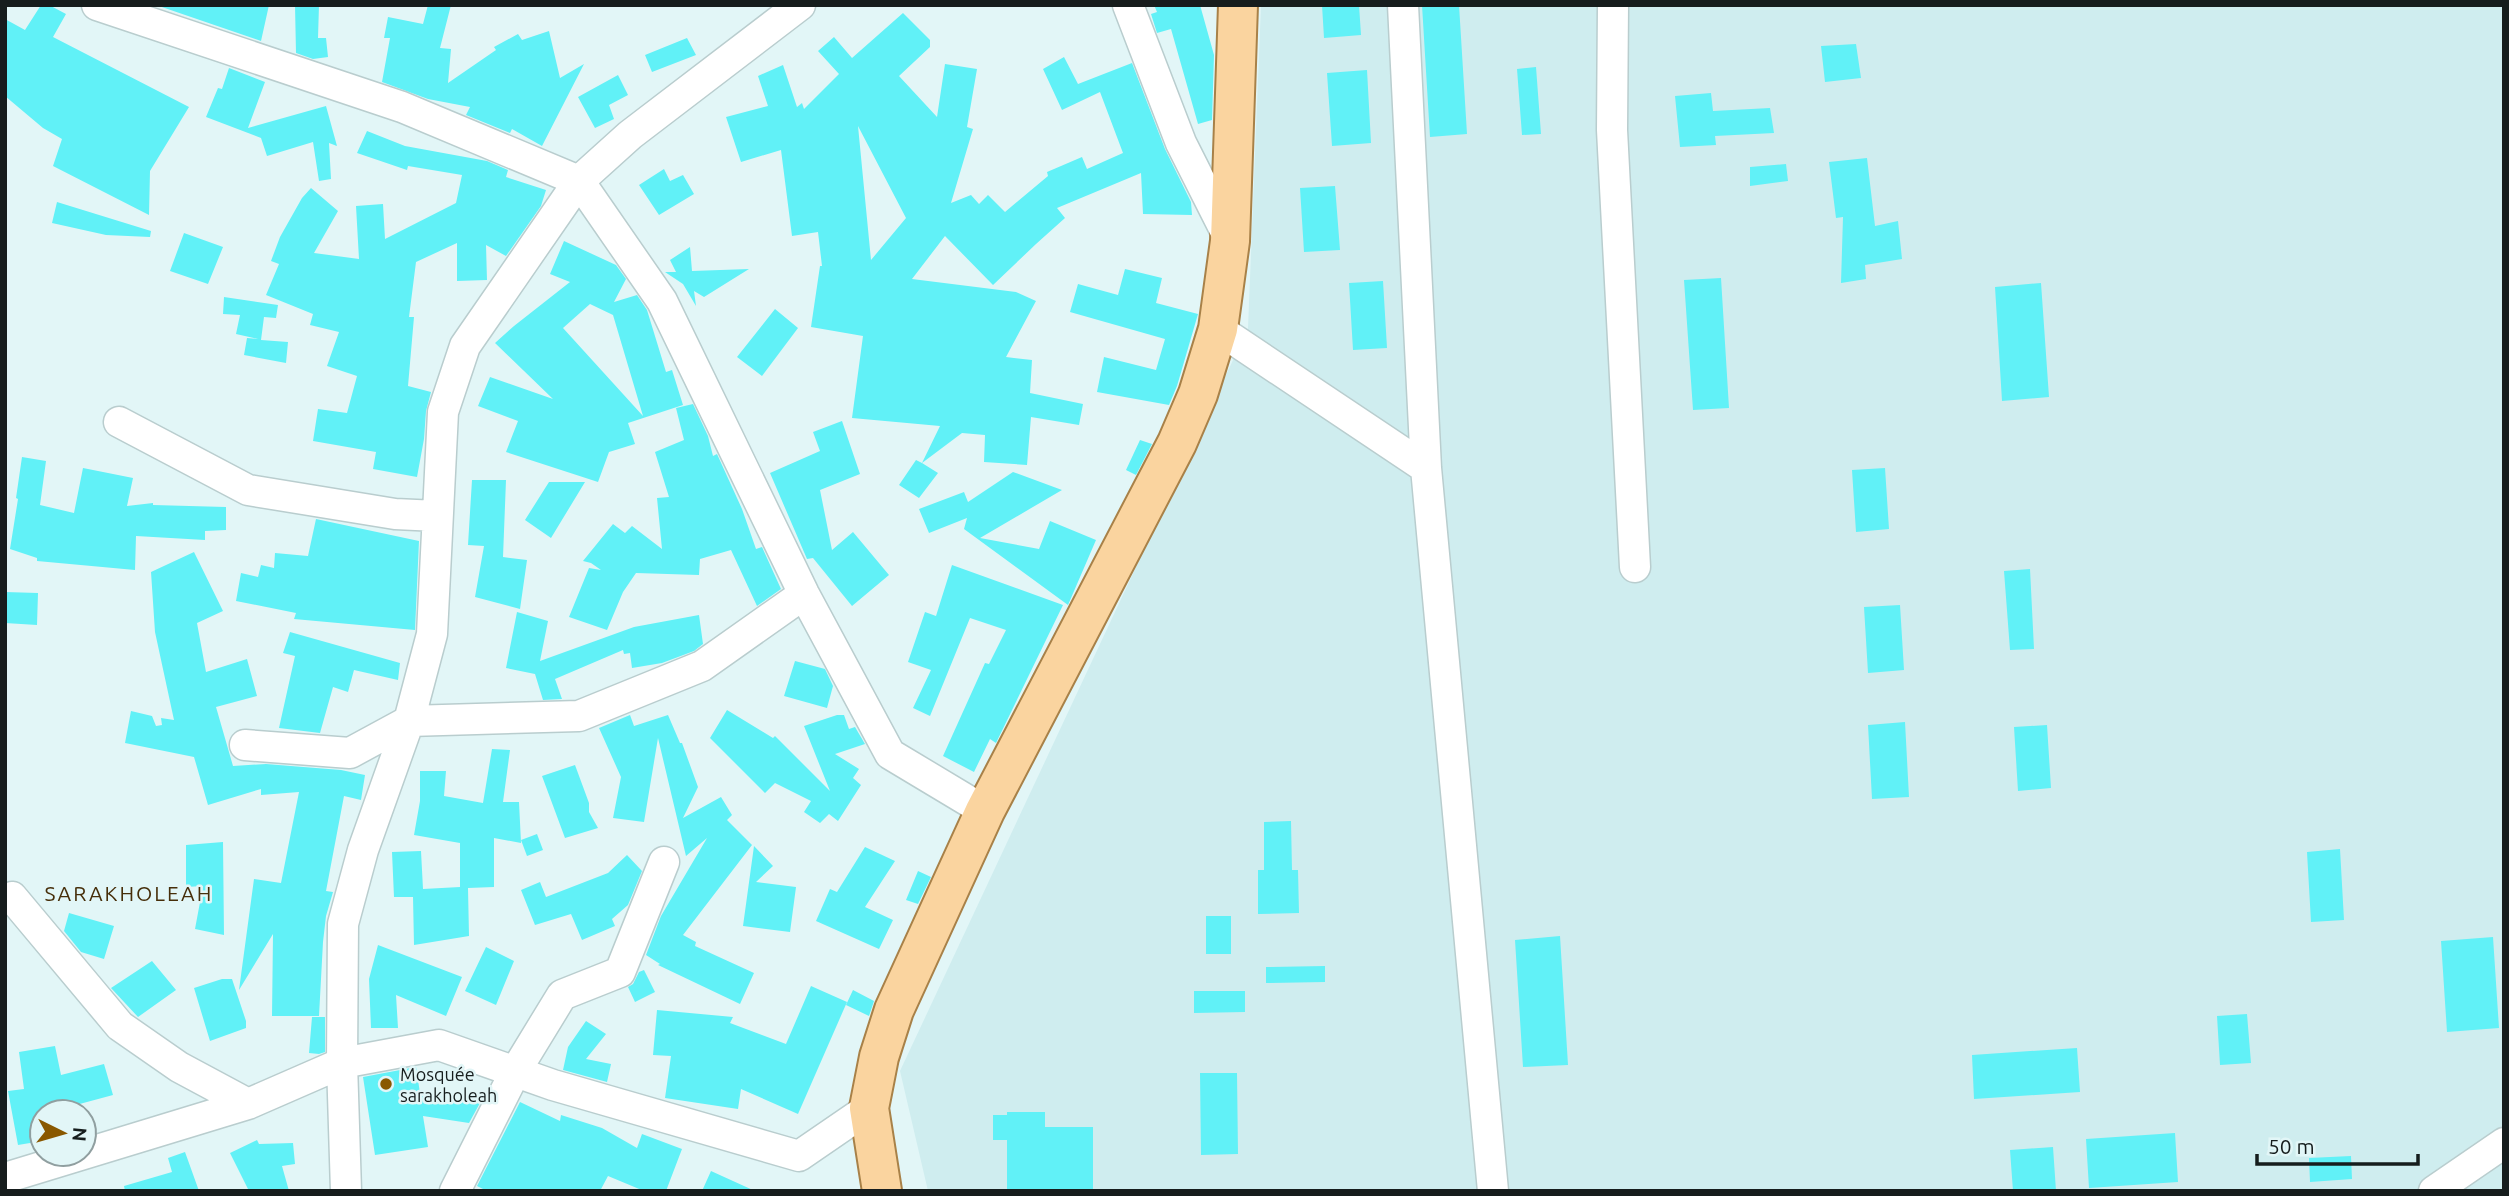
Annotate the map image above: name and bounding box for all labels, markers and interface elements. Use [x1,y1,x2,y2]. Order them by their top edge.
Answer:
district label: SARAKHOLEAH [45,881,213,905]
place label: Mosquée sarakholeah [400,1064,497,1105]
marker: Mosquée sarakholeah [378,1076,394,1092]
north arrow [28,1098,98,1168]
scale bar [2257,1122,2418,1166]
text: N [68,1126,92,1143]
text: 50 m [2268,1134,2315,1158]

